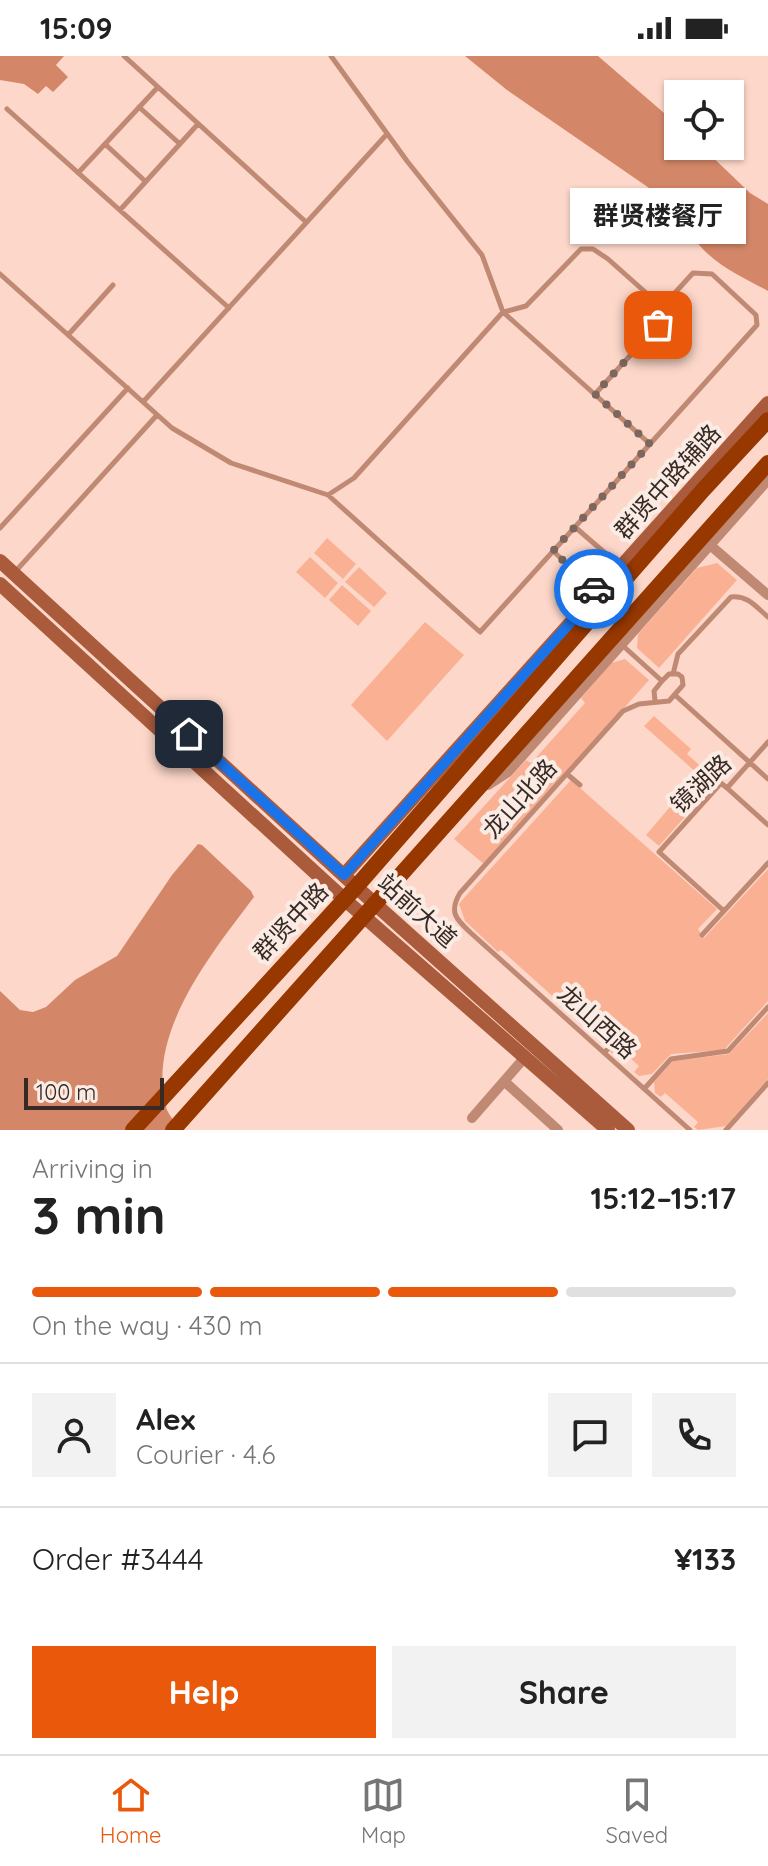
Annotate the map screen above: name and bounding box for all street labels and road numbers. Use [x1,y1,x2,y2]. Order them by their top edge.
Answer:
street label: 群贤中路辅路 [608,418,727,545]
street label: 镜湖路 [664,748,737,819]
street label: 龙山北路 [476,753,563,844]
street label: 站前大道 [372,867,463,954]
street label: 群贤中路 [247,876,334,967]
street label: 龙山西路 [552,978,643,1065]

